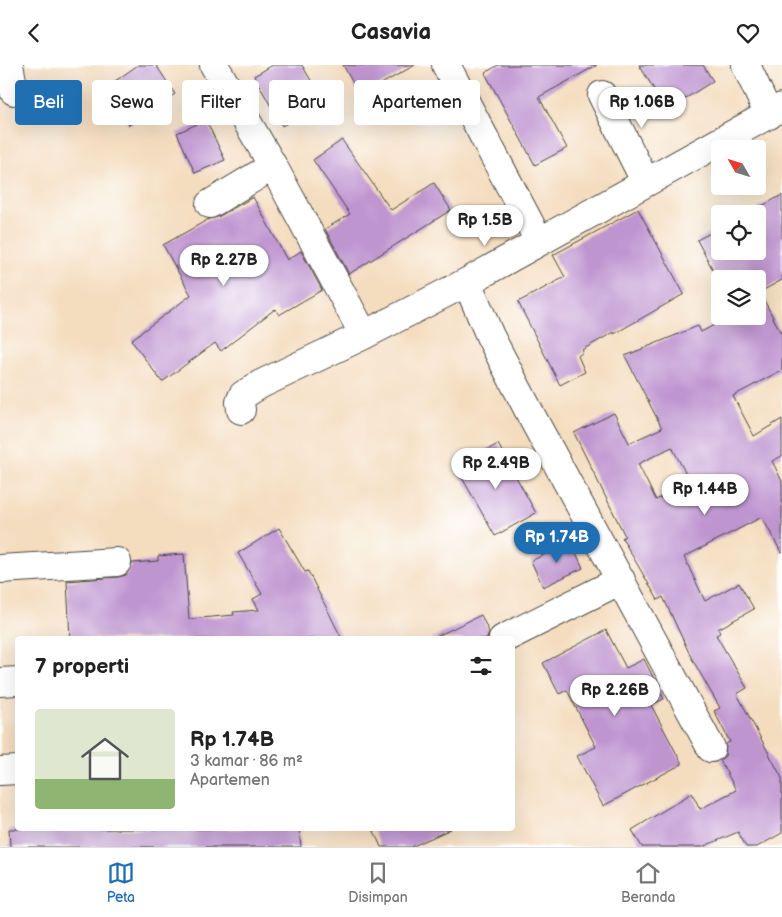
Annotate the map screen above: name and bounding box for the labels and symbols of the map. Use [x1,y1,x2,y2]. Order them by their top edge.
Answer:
pin: Rp 1.06B [590,87,694,129]
north arrow [711,140,766,195]
pin: Rp 1.5B [439,205,531,247]
pin: Rp 2.27B [172,245,276,287]
pin: Rp 2.49B [444,447,548,490]
pin: Rp 1.44B [653,473,757,516]
pin: Rp 1.74B [505,521,609,564]
pin: Rp 2.26B [563,675,667,717]

